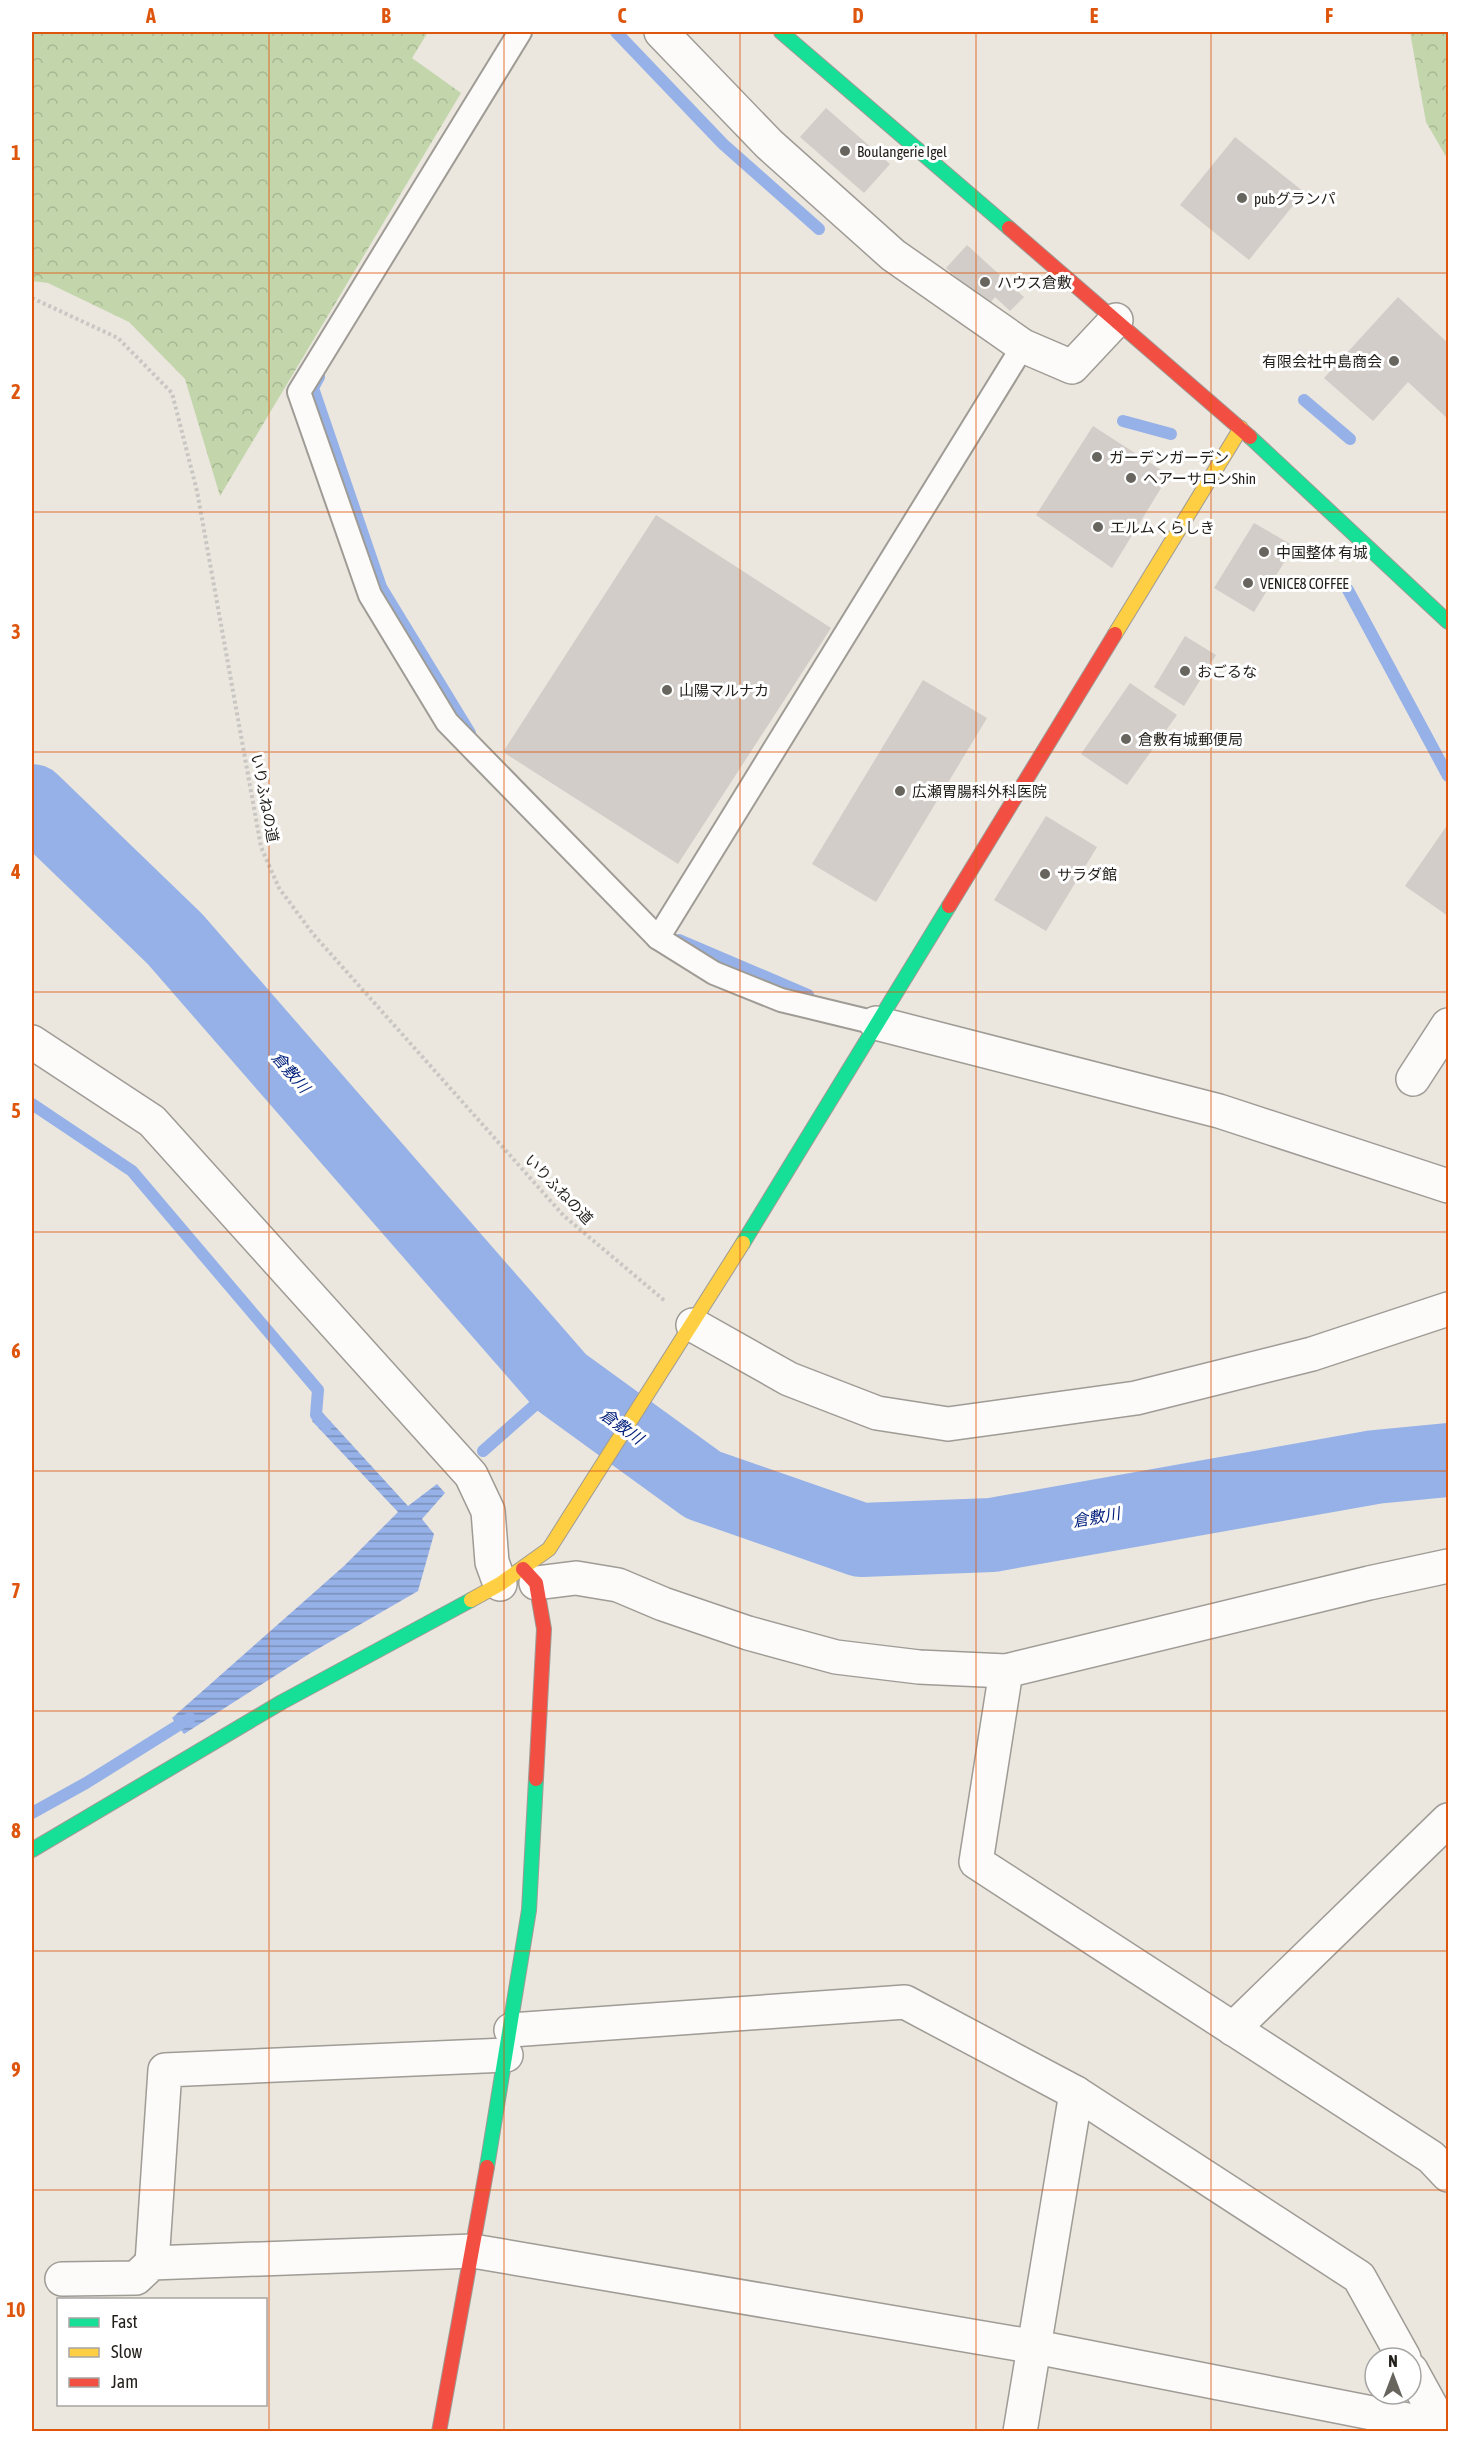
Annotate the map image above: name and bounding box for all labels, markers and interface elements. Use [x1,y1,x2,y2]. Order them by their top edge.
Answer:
text: A [145,4,156,27]
text: B [381,4,391,27]
text: C [618,4,627,27]
text: D [852,4,864,27]
text: E [1090,4,1099,27]
text: F [1325,4,1333,27]
text: 1 [11,141,21,164]
place label: Boulangerie Igel [857,143,947,160]
marker: Boulangerie Igel [838,144,852,158]
place label: pubグランパ [1254,190,1335,207]
marker: pubグランパ [1235,191,1249,205]
place label: ハウス倉敷 [997,274,1072,291]
marker: ハウス倉敷 [978,275,992,289]
place label: 有限会社中島商会 [1262,353,1382,370]
marker: 有限会社中島商会 [1387,354,1401,368]
text: 2 [11,380,21,403]
place label: ガーデンガーデン [1109,449,1229,466]
marker: ガーデンガーデン [1090,450,1104,464]
place label: ヘアーサロンShin [1143,470,1256,487]
marker: ヘアーサロンShin [1124,471,1138,485]
place label: エルムくらしき [1110,519,1215,536]
marker: エルムくらしき [1091,520,1105,534]
place label: 中国整体 有城 [1276,544,1368,561]
marker: 中国整体 有城 [1257,545,1271,559]
place label: VENICE8 COFFEE [1260,575,1349,592]
marker: VENICE8 COFFEE [1241,576,1255,590]
text: 3 [11,620,21,643]
place label: おごるな [1197,663,1257,680]
marker: おごるな [1178,664,1192,678]
place label: 山陽マルナカ [679,682,769,699]
marker: 山陽マルナカ [660,683,674,697]
place label: 倉敷有城郵便局 [1138,731,1243,748]
marker: 倉敷有城郵便局 [1119,732,1133,746]
street label: いりふねの道 [248,752,282,844]
place label: 広瀬胃腸科外科医院 [912,783,1047,800]
marker: 広瀬胃腸科外科医院 [893,784,907,798]
text: 4 [10,860,21,883]
place label: サラダ館 [1057,866,1117,883]
marker: サラダ館 [1038,867,1052,881]
water label: 倉敷川 [268,1048,315,1098]
text: 5 [11,1099,21,1122]
street label: いりふねの道 [522,1151,596,1227]
text: 6 [11,1339,21,1362]
water label: 倉敷川 [597,1405,648,1449]
water label: 倉敷川 [1071,1504,1123,1530]
text: 7 [11,1579,21,1602]
text: 8 [11,1819,21,1842]
text: 9 [11,2058,21,2081]
text: 10 [7,2298,25,2321]
legend [57,2298,267,2406]
text: Fast [111,2311,138,2332]
text: Slow [111,2341,142,2362]
north arrow [1363,2346,1423,2406]
text: N [1388,2352,1398,2370]
text: Jam [111,2371,138,2392]

